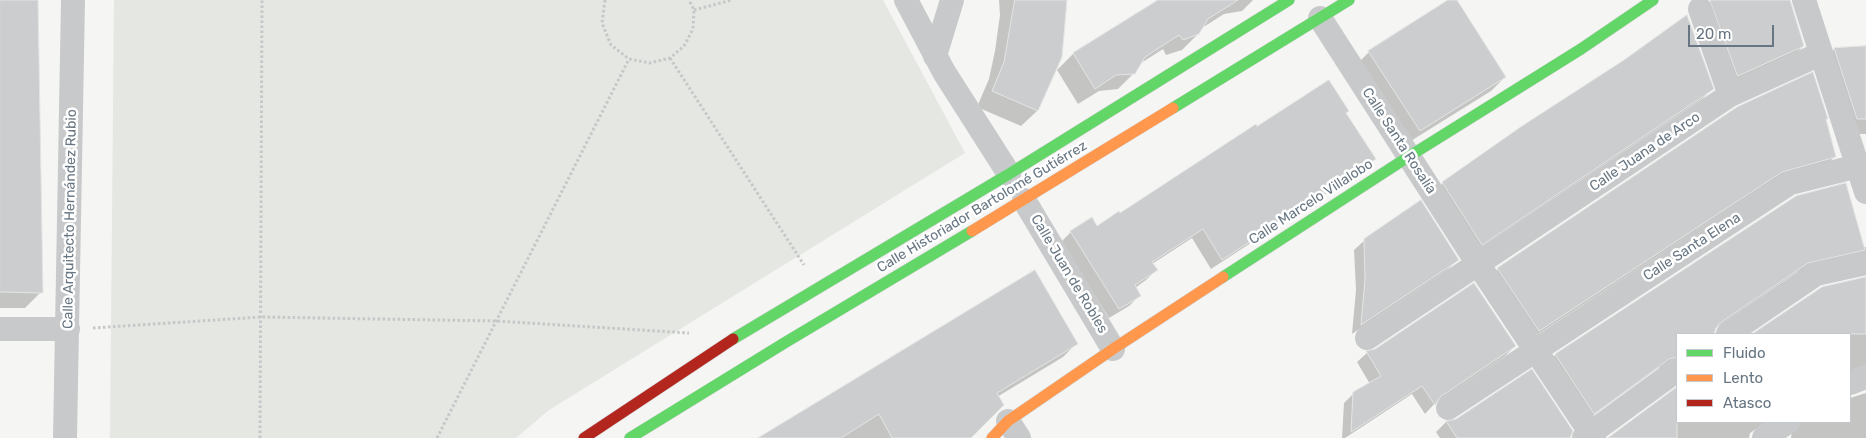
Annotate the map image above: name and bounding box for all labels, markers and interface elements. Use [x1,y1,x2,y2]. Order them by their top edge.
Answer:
scale bar [1691,15,1777,47]
text: 20 m [1696,25,1731,43]
street label: Calle Santa Rosalía [1358,85,1440,197]
street label: Calle Arquitecto Hernández Rubio [60,109,80,329]
street label: Calle Juana de Arco [1587,109,1703,195]
street label: Calle Historiador Bartolomé Gutiérrez [874,138,1090,276]
street label: Calle Marcelo Villalobo [1246,156,1376,248]
street label: Calle Santa Elena [1640,209,1744,285]
street label: Calle Juan de Robles [1027,212,1111,336]
legend [1676,333,1851,423]
text: Fluido [1723,344,1766,362]
text: Lento [1723,369,1763,387]
text: Atasco [1723,394,1771,412]

